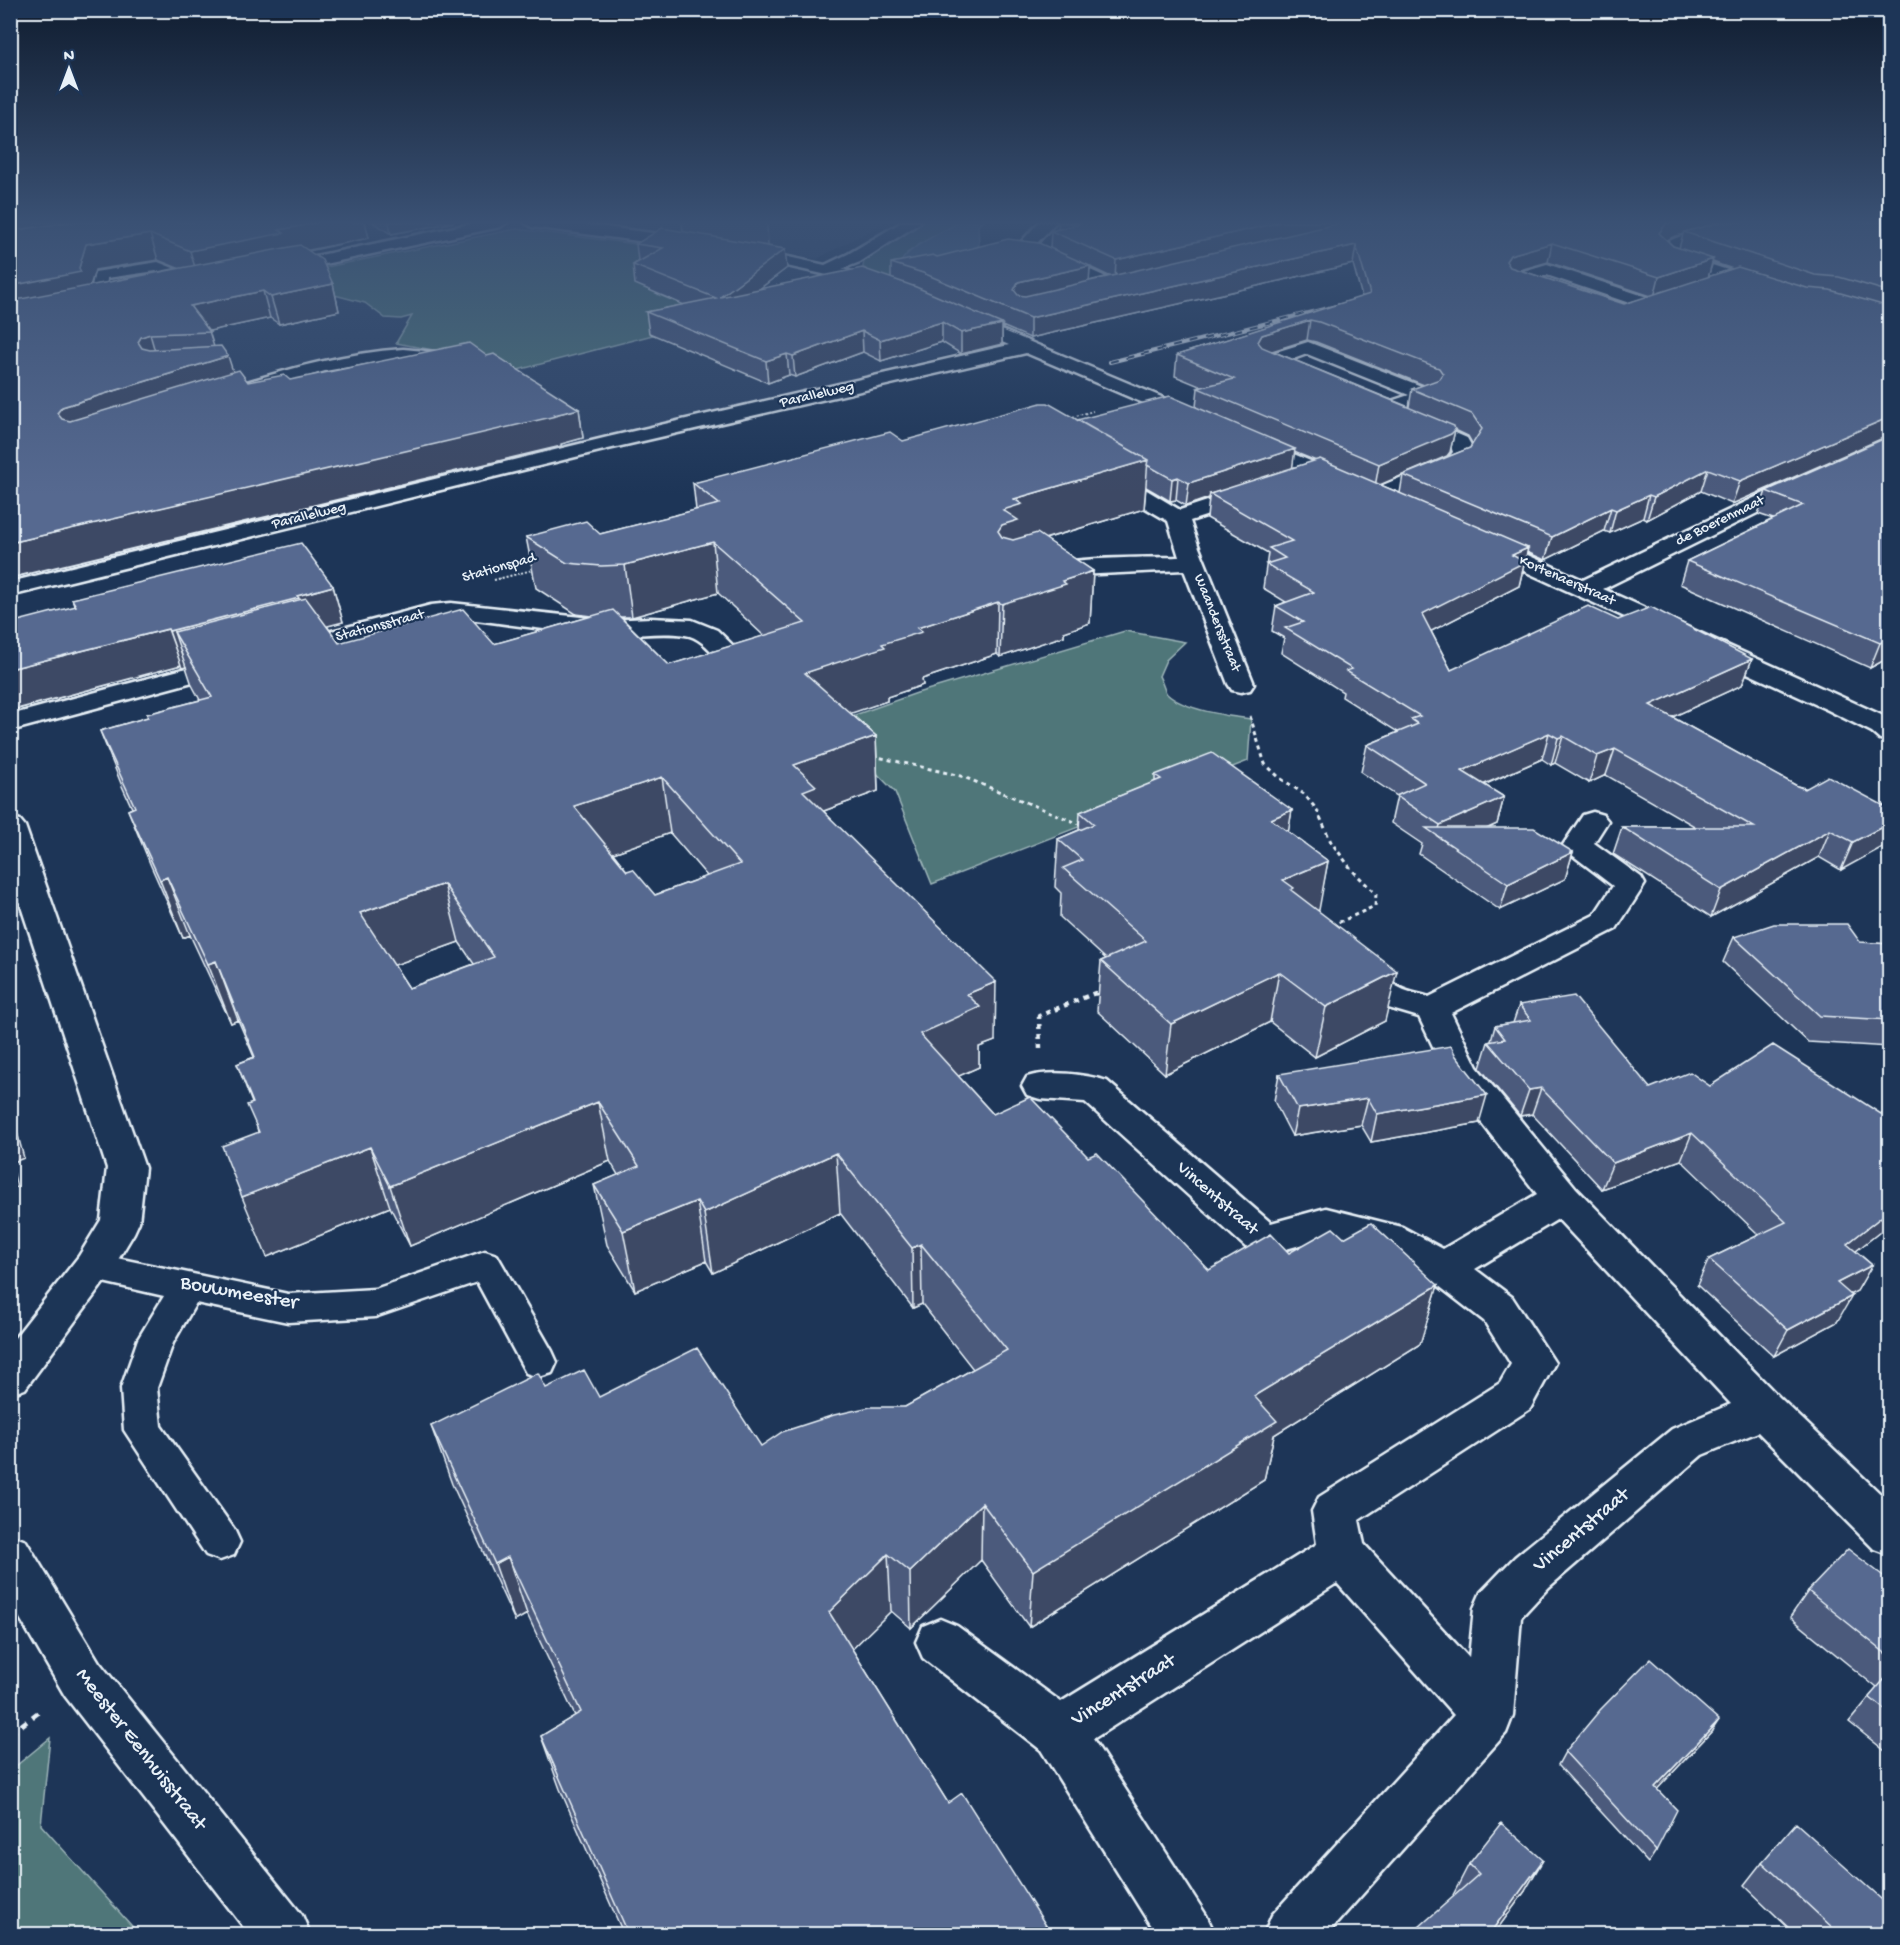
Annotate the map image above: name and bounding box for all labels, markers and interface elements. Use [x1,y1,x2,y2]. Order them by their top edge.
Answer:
north arrow [39,39,99,99]
text: N [64,48,75,67]
street label: Parallelweg [777,378,856,413]
street label: de Boerenmaat [1673,491,1769,550]
street label: Parallelweg [269,498,348,534]
street label: Stationspad [460,549,539,587]
street label: Kortenaerstraat [1516,552,1620,611]
street label: Waandersstraat [1189,572,1245,676]
street label: Stationsstraat [334,605,428,646]
street label: Vincentstraat [1171,1157,1263,1241]
street label: Bouwmeester [177,1271,301,1317]
street label: Vincentstraat [1528,1482,1637,1579]
street label: Vincentstraat [1066,1648,1183,1733]
street label: Meester Eenhuisstraat [69,1664,213,1838]

